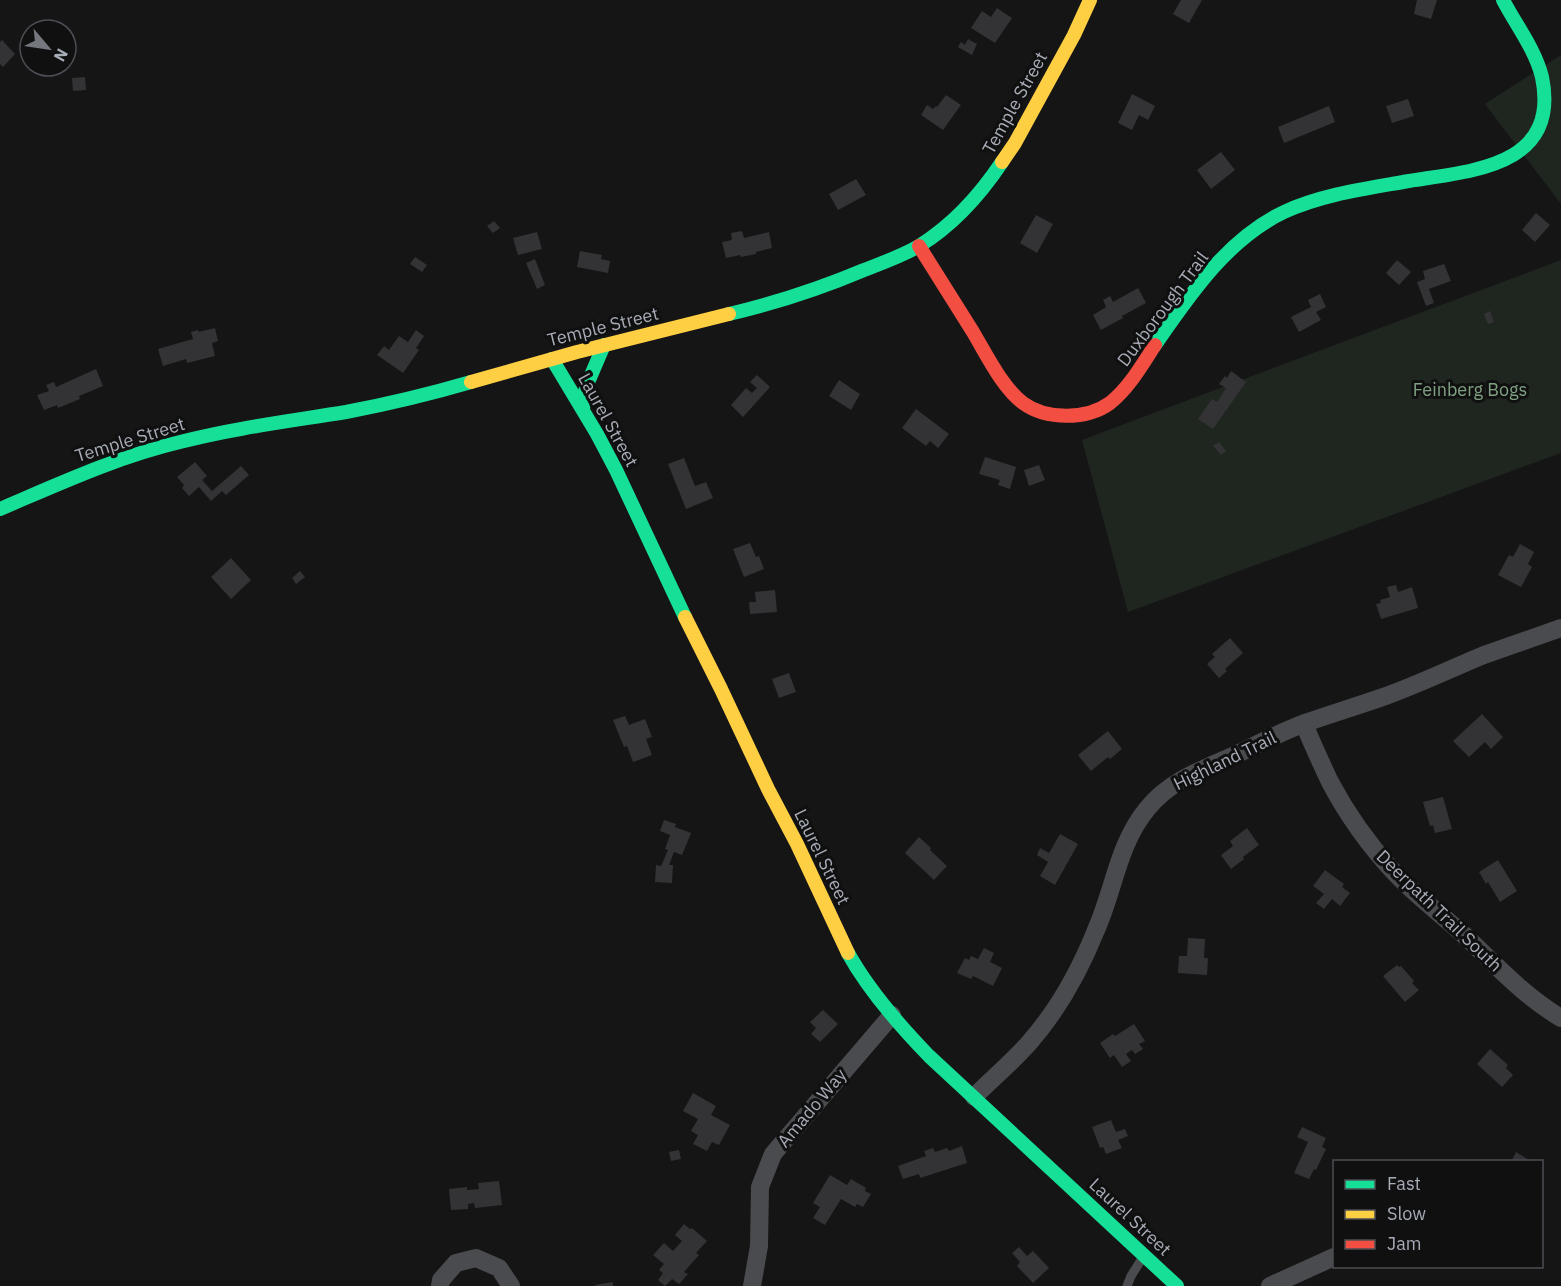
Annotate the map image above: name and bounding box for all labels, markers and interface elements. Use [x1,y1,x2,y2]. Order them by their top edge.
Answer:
north arrow [18,18,78,78]
text: N [50,45,73,65]
street label: Temple Street [977,48,1052,158]
street label: Duxborough Trail [1112,247,1213,371]
street label: Temple Street [545,302,661,351]
street label: Laurel Street [573,369,644,471]
park label: Feinberg Bogs [1413,378,1527,401]
street label: Temple Street [72,412,188,467]
street label: Highland Trail [1170,726,1280,795]
street label: Laurel Street [789,805,856,908]
street label: Deerpath Trail South [1372,845,1507,977]
street label: Amado Way [772,1064,851,1152]
legend [1333,1160,1543,1268]
text: Fast [1387,1172,1421,1195]
street label: Laurel Street [1085,1173,1176,1260]
text: Slow [1387,1202,1426,1225]
text: Jam [1387,1232,1422,1255]

